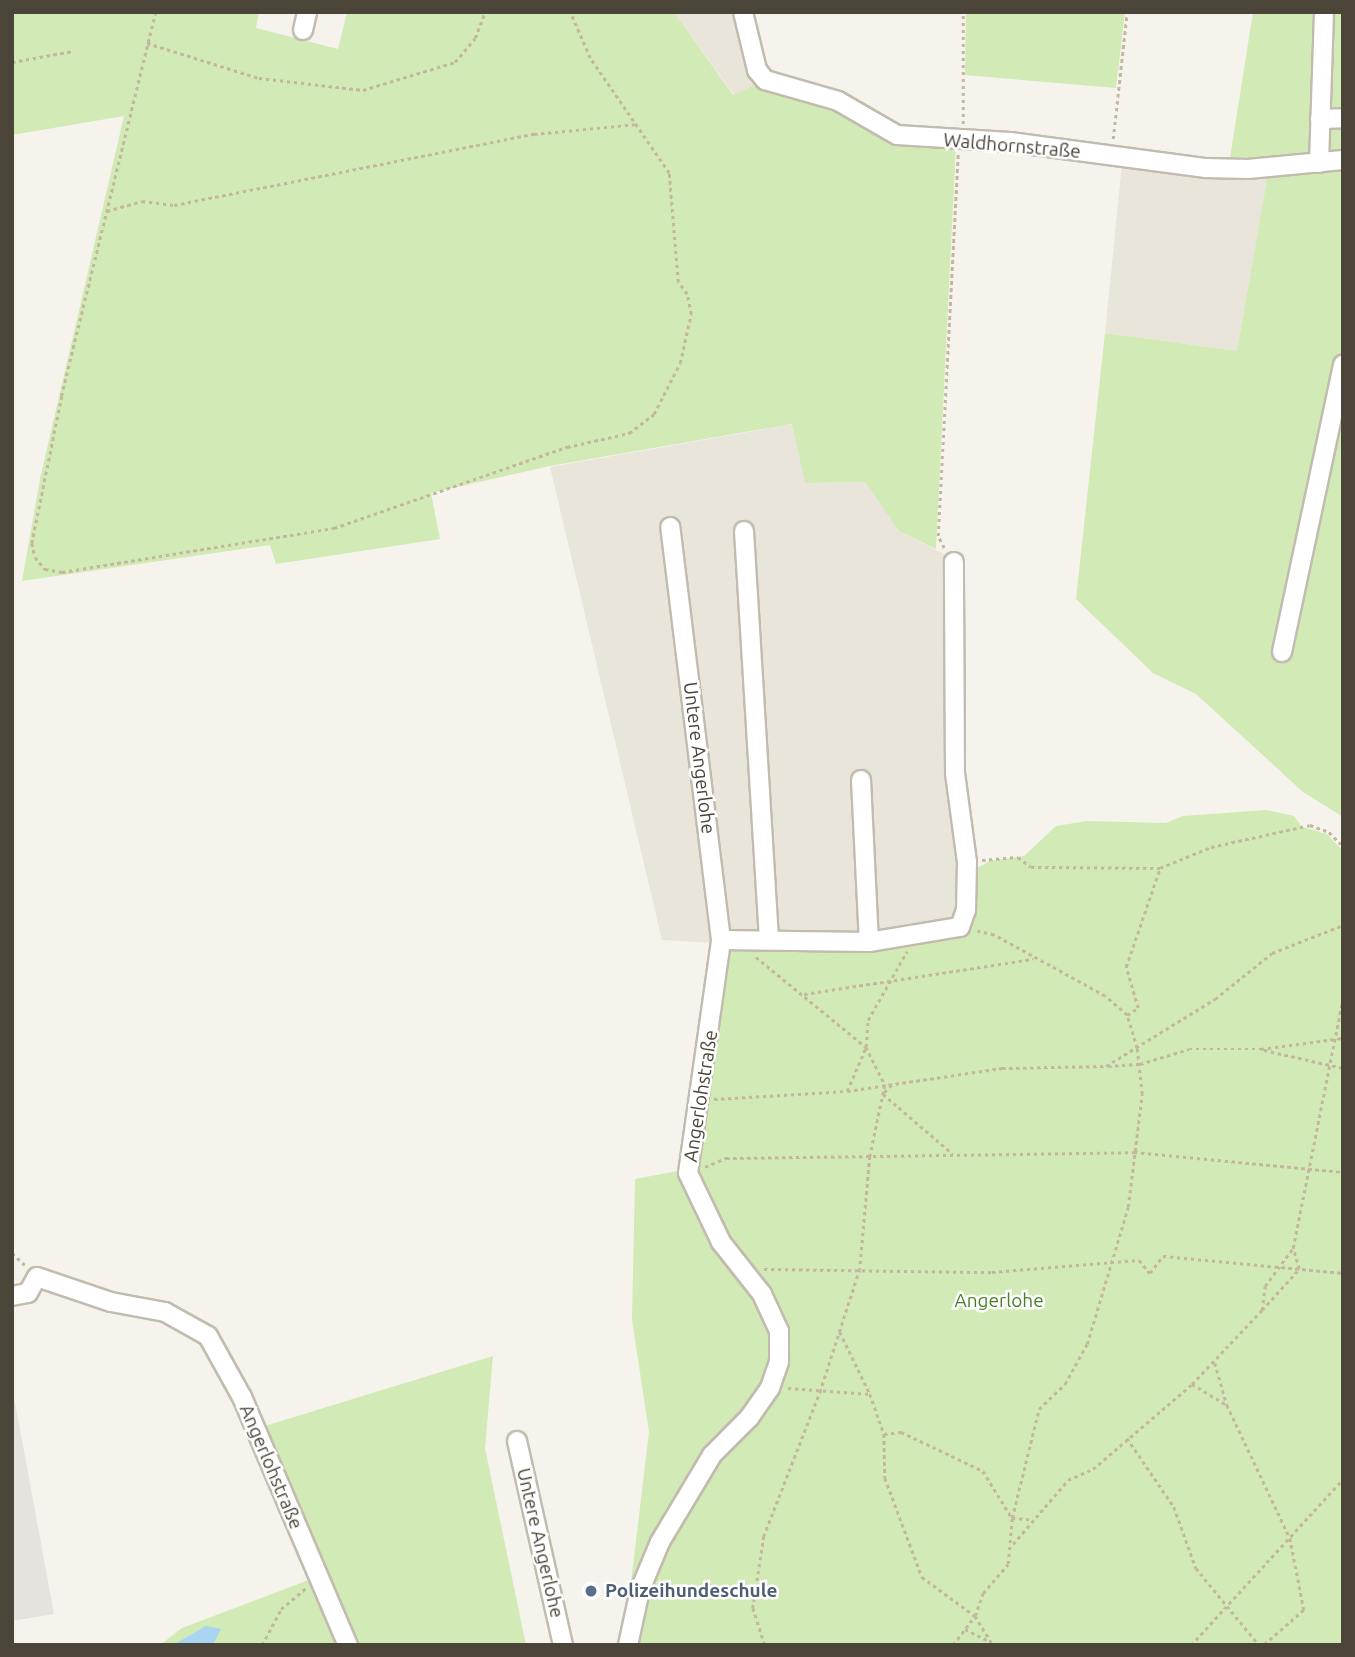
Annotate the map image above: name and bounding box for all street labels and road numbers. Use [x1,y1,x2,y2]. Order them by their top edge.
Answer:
street label: Waldhornstraße [942,129,1082,163]
street label: Untere Angerlohe [678,681,720,835]
street label: Angerlohstraße [679,1028,723,1164]
street label: Angerlohstraße [234,1401,308,1533]
street label: Untere Angerlohe [512,1466,568,1620]

